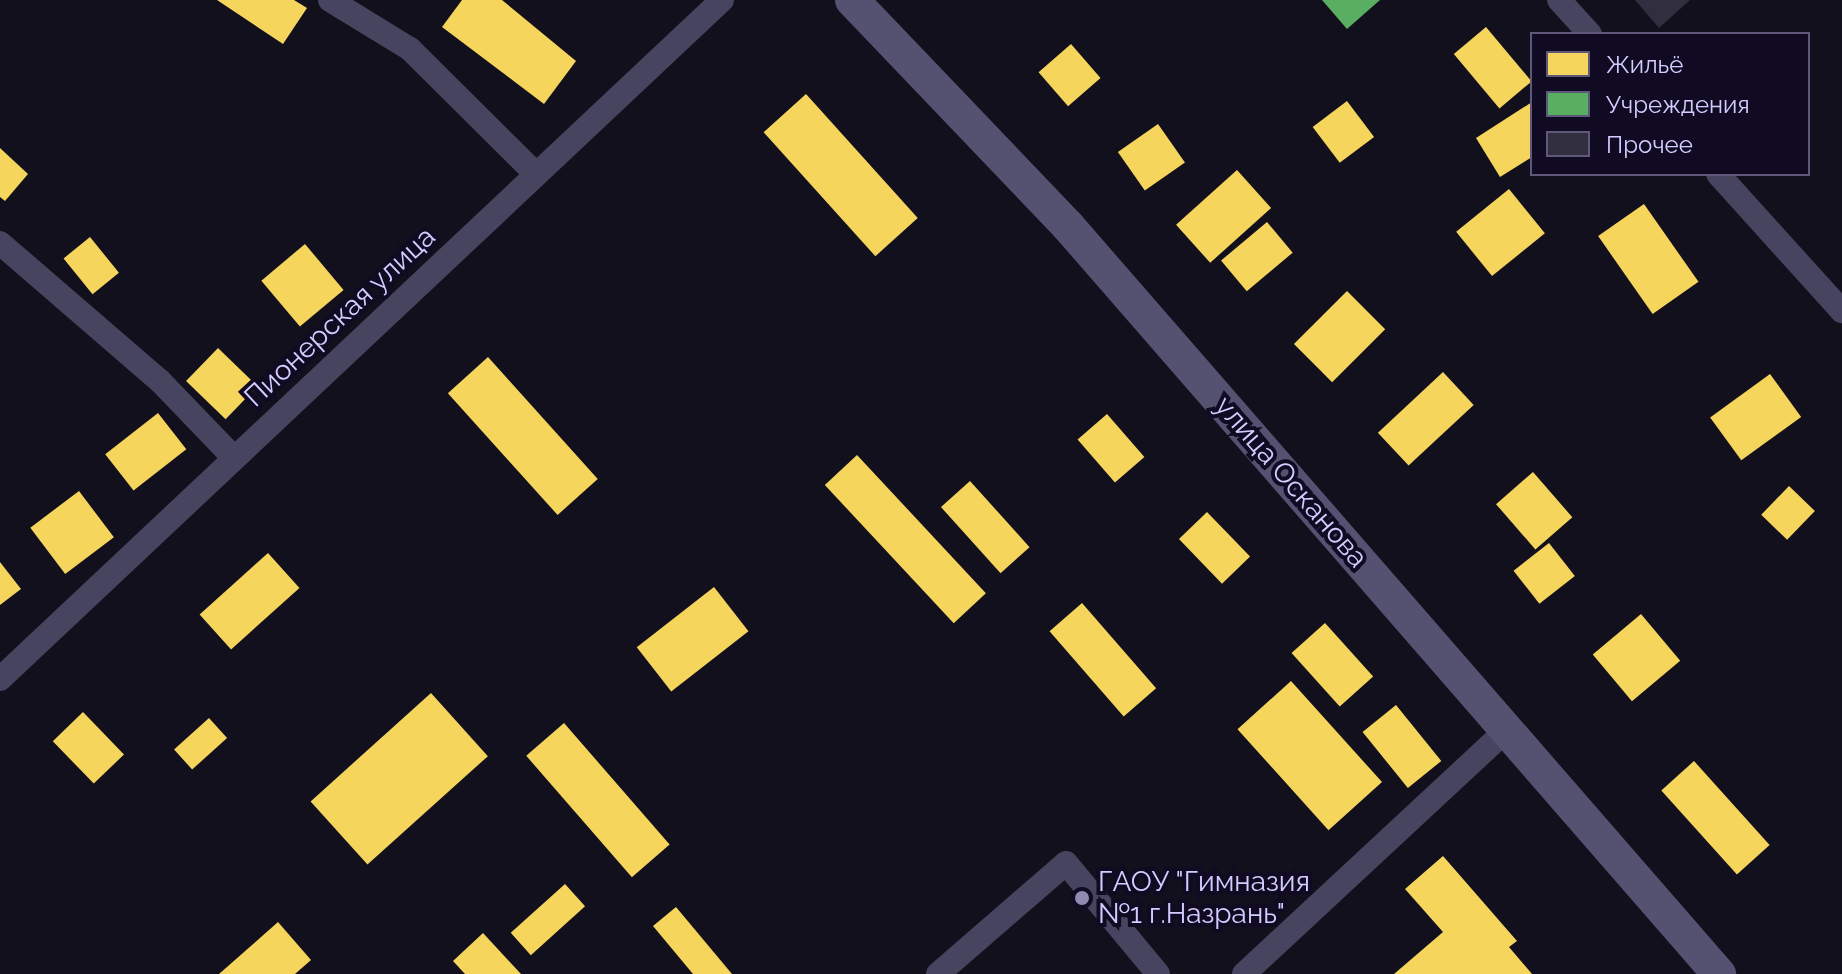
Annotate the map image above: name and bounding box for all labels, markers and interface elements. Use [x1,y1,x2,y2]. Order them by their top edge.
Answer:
legend [1530,32,1810,176]
text: Жильё [1606,50,1683,79]
text: Учреждения [1606,90,1750,119]
text: Прочее [1606,130,1693,159]
street label: Пионерская улица [237,220,443,414]
street label: улица Осканова [1208,390,1374,574]
place label: ГАОУ "Гимназия №1 г.Назрань" [1098,865,1311,931]
marker: ГАОУ "Гимназия №1 г.Назрань" [1073,889,1091,907]

